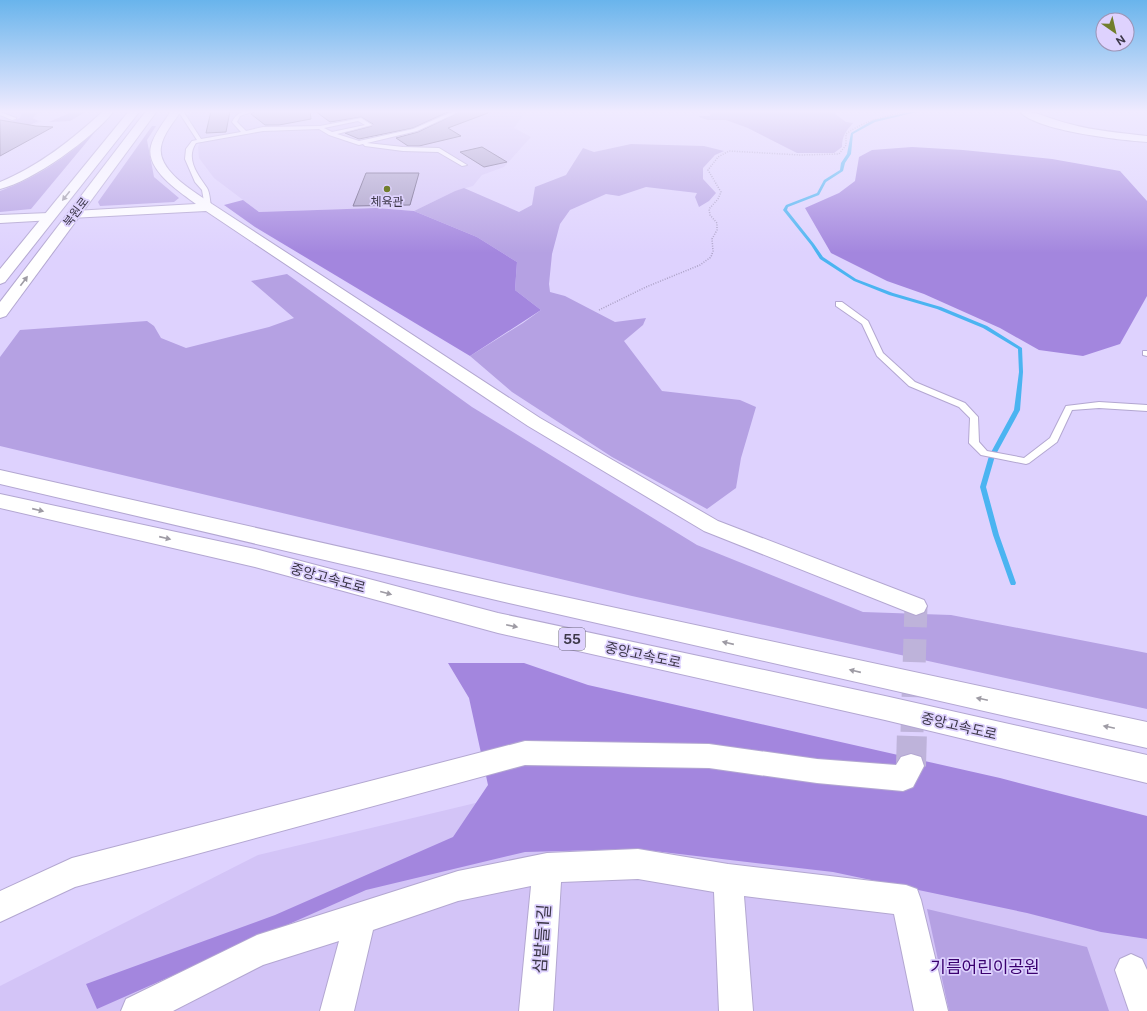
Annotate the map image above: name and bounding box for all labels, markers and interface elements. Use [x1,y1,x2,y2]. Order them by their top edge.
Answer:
north arrow [1095,12,1135,52]
text: N [1114,33,1128,48]
marker: 체육관 [382,184,392,194]
one-way arrow [62,191,71,201]
street label: 북원로 [60,195,92,229]
place label: 체육관 [370,195,404,209]
one-way arrow [19,276,28,287]
one-way arrow [32,507,44,513]
one-way arrow [159,536,171,542]
street label: 중앙고속도로 [289,560,368,596]
one-way arrow [380,590,392,596]
one-way arrow [506,624,518,630]
road number: 55 [559,628,585,650]
street label: 중앙고속도로 [604,639,683,671]
one-way arrow [722,640,734,646]
one-way arrow [849,668,861,674]
one-way arrow [976,696,988,702]
street label: 중앙고속도로 [920,710,999,743]
one-way arrow [1103,723,1115,729]
street label: 섬밭들1길 [530,904,554,974]
park label: 기름어린이공원 [930,957,1040,977]

